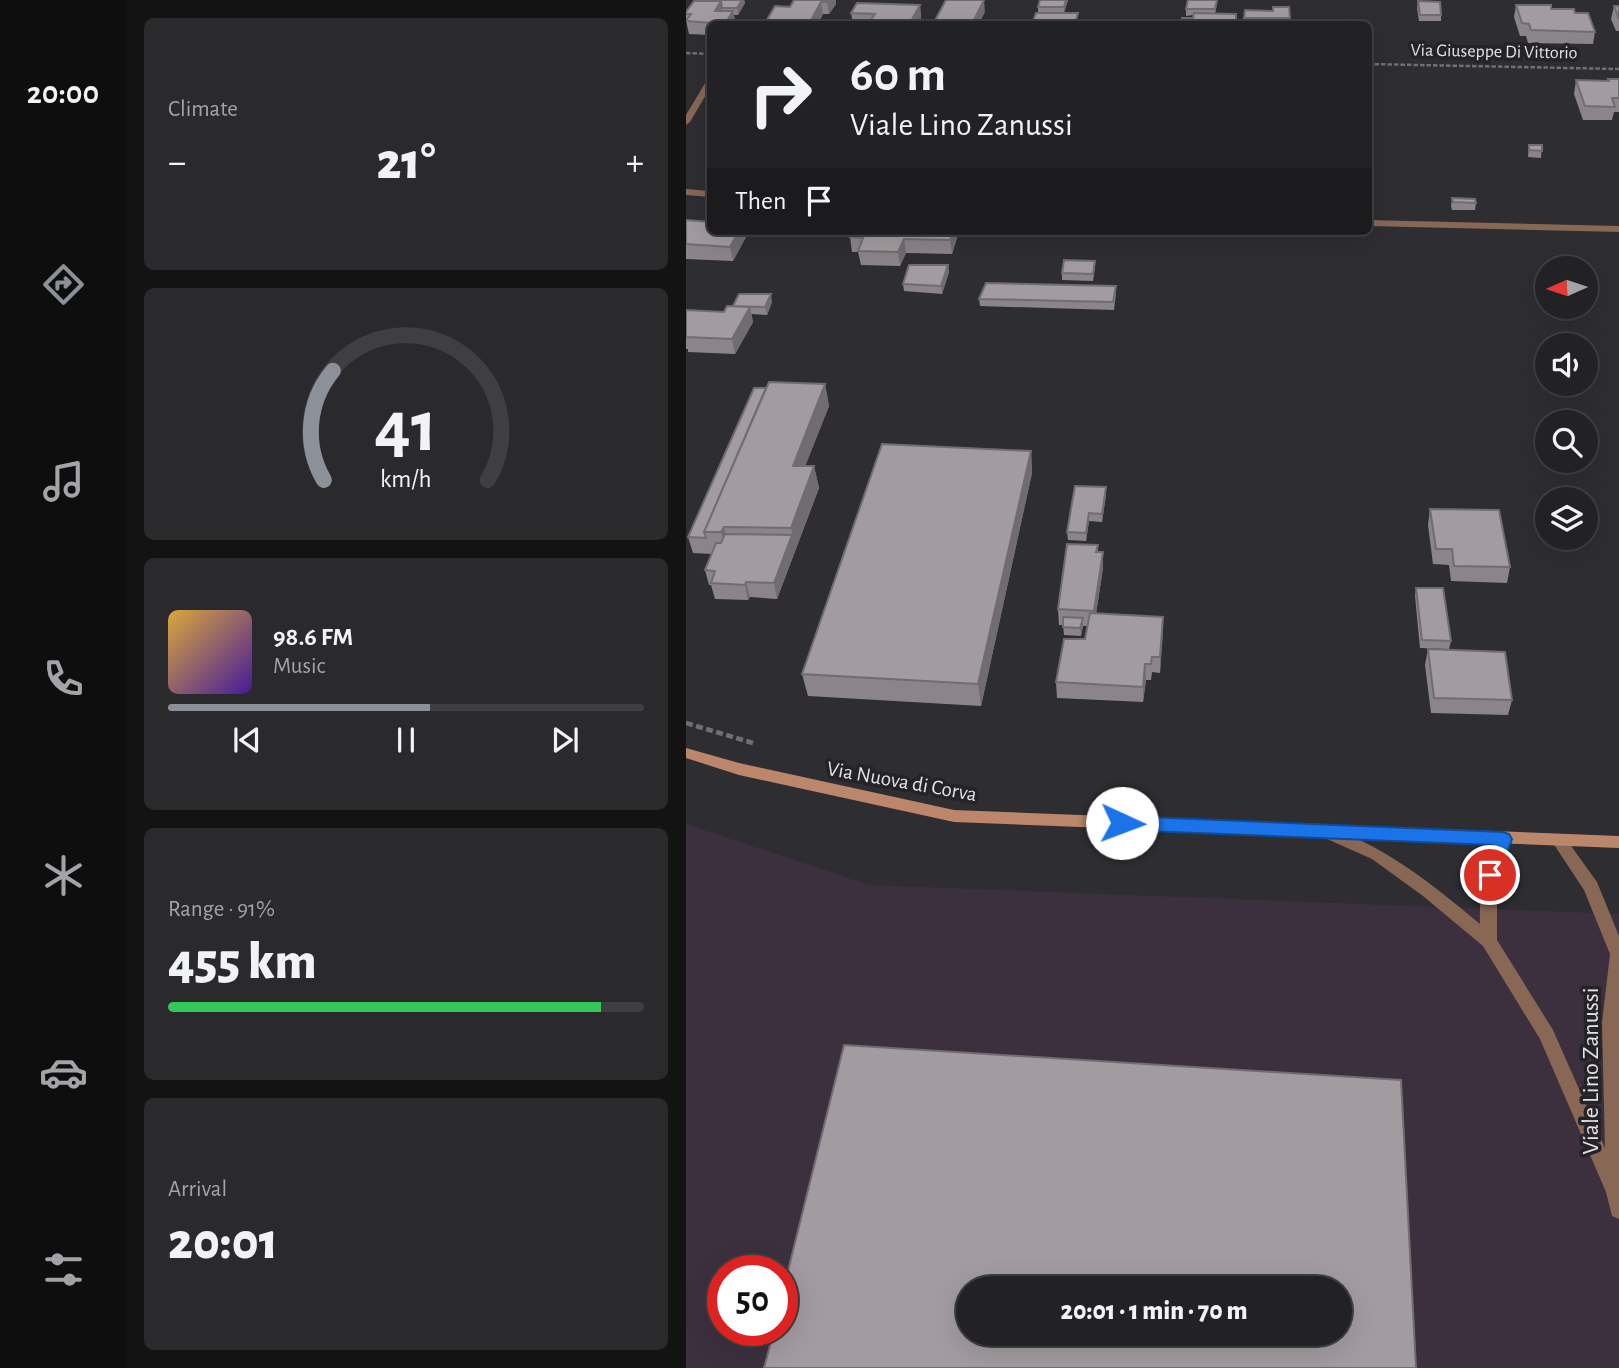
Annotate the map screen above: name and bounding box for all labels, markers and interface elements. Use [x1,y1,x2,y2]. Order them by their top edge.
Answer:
street label: Via Giuseppe Di Vittorio [1410,42,1578,62]
icon: right [735,49,826,140]
text: 60 m [850,51,946,100]
text: 20:00 [27,77,99,109]
text: Climate [168,98,238,121]
text: Viale Lino Zanussi [850,109,1073,141]
text: 21° [376,136,436,188]
text: − [168,144,186,182]
text: + [626,144,644,182]
icon: arrive [800,182,838,220]
text: Then [735,188,786,214]
north arrow [1535,256,1598,318]
map controls [1535,256,1598,550]
icon: directions [39,260,88,309]
button: sound [1535,333,1598,396]
text: 41 [375,392,437,465]
button: search [1535,410,1598,473]
icon: music [39,457,88,506]
text: km/h [380,467,432,492]
button: layers [1535,487,1598,550]
text: 98.6 FM [273,624,353,650]
icon: phone [39,654,88,703]
text: Music [273,655,325,678]
icon: previous [228,721,266,759]
icon: pause [387,721,425,759]
icon: next [546,721,584,759]
street label: Via Nuova di Corva [825,758,979,805]
position arrow [1085,786,1159,860]
pin [1460,845,1520,905]
icon: climate [39,851,88,900]
icon: arrive [1471,856,1509,894]
text: Range · 91% [168,898,275,921]
text: 455 km [168,936,317,988]
street label: Viale Lino Zanussi [1579,987,1603,1155]
icon: car [39,1048,88,1097]
text: Arrival [168,1178,227,1201]
text: 20:01 [168,1216,278,1268]
icon: filters [39,1245,88,1294]
speed limit sign: 50 [707,1255,798,1346]
text: 20:01 · 1 min · 70 m [1061,1298,1247,1324]

